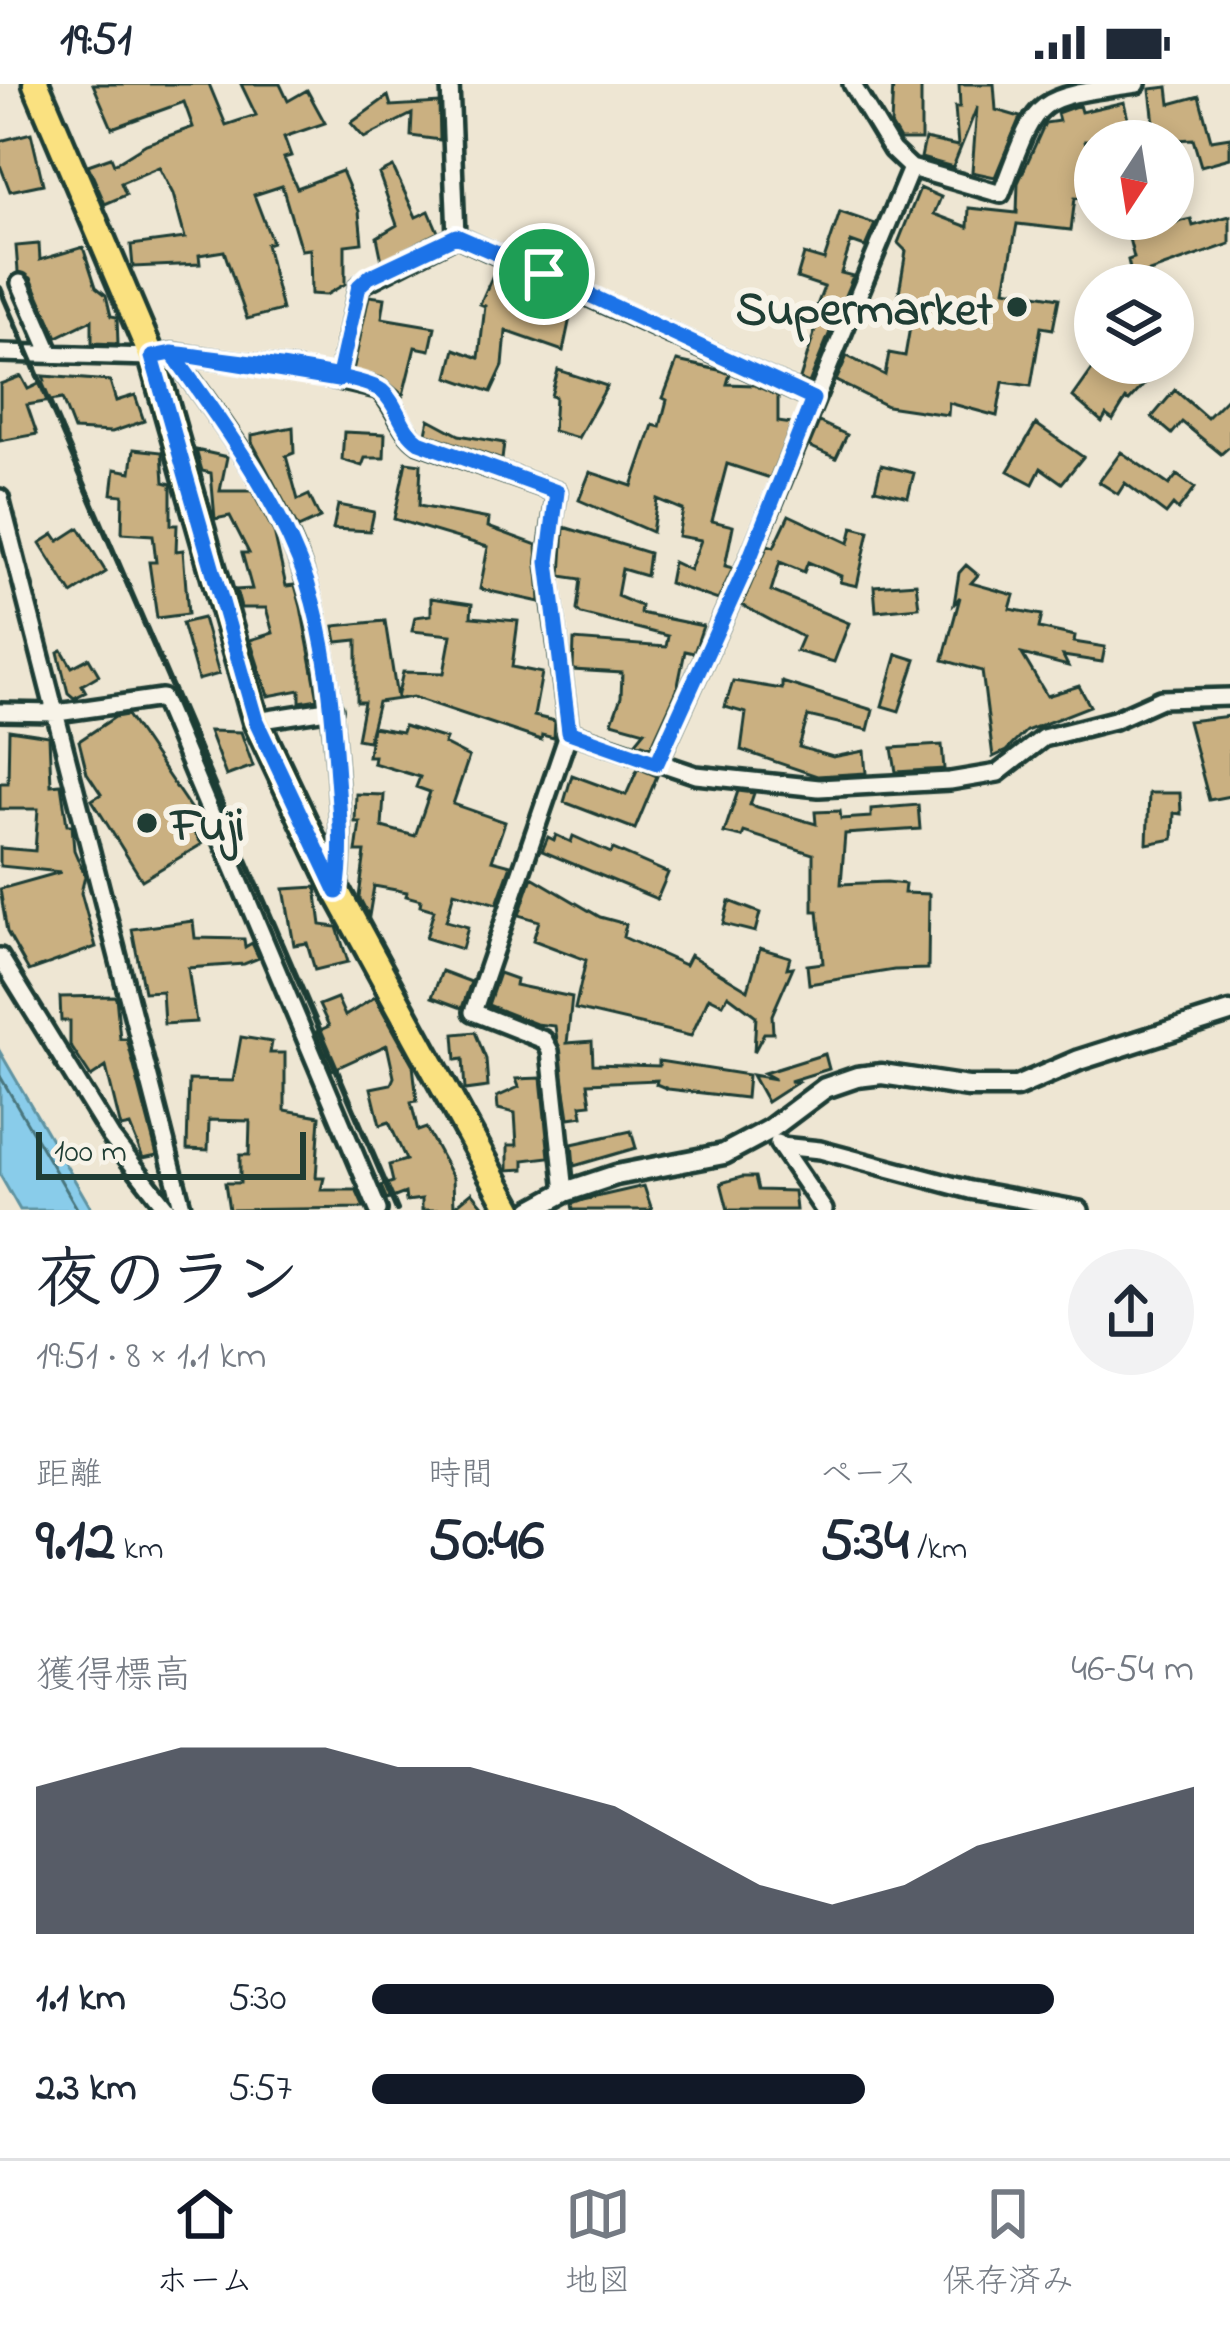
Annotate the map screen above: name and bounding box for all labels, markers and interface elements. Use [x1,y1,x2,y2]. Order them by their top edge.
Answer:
text: 19:51 [60,9,132,75]
north arrow [1074,120,1194,240]
map controls [1074,120,1194,384]
pin [493,223,595,325]
icon: arrive [511,241,577,307]
button: layers [1074,264,1194,384]
place label: Supermarket [736,277,994,347]
marker: Supermarket [1004,294,1030,320]
place label: Fuji [169,793,244,863]
marker: Fuji [134,810,160,836]
scale bar [36,1126,306,1179]
text: 100 m [54,1129,127,1177]
text: 夜のラン [36,1236,300,1332]
button: share [1068,1249,1194,1375]
text: 19:51 · 8 × 1.1 km [36,1329,267,1386]
text: 距離 [36,1452,102,1500]
text: 時間 [428,1452,494,1500]
text: ペース [820,1452,917,1500]
text: 9.12 [36,1500,115,1587]
text: 50:46 [428,1500,544,1587]
text: 5:34 [820,1500,909,1587]
text: km [115,1526,164,1574]
text: /km [909,1526,967,1574]
text: 46–54 m [1071,1642,1194,1699]
text: 獲得標高 [36,1649,192,1706]
text: 1.1 km [36,1971,126,2028]
text: 5:30 [228,1971,287,2028]
text: 2.3 km [36,2061,137,2118]
text: 5:57 [228,2061,292,2118]
tab: ホーム [156,2181,253,2307]
tab: 地図 [565,2181,631,2307]
tab: 保存済み [942,2181,1074,2307]

